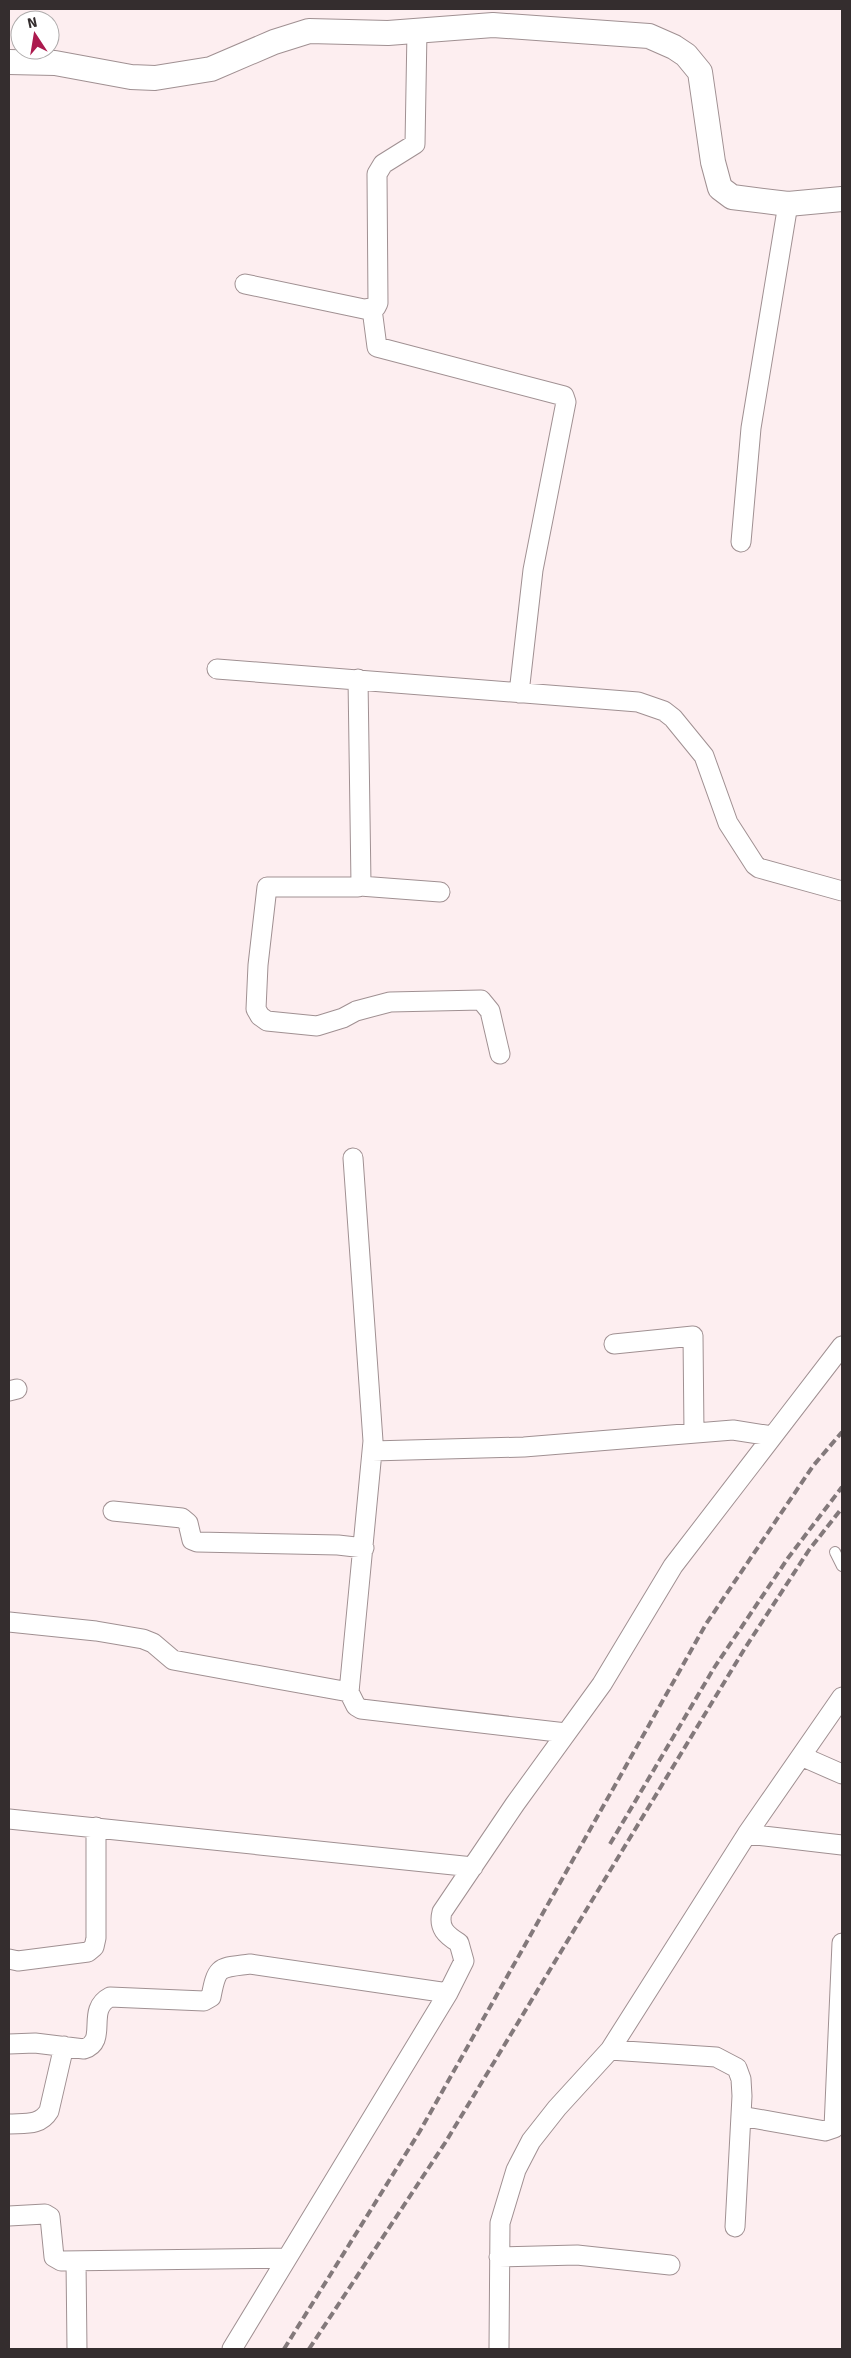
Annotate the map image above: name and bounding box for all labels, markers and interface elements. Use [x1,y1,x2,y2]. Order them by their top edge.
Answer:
north arrow [10,10,60,60]
text: N [26,13,39,32]

